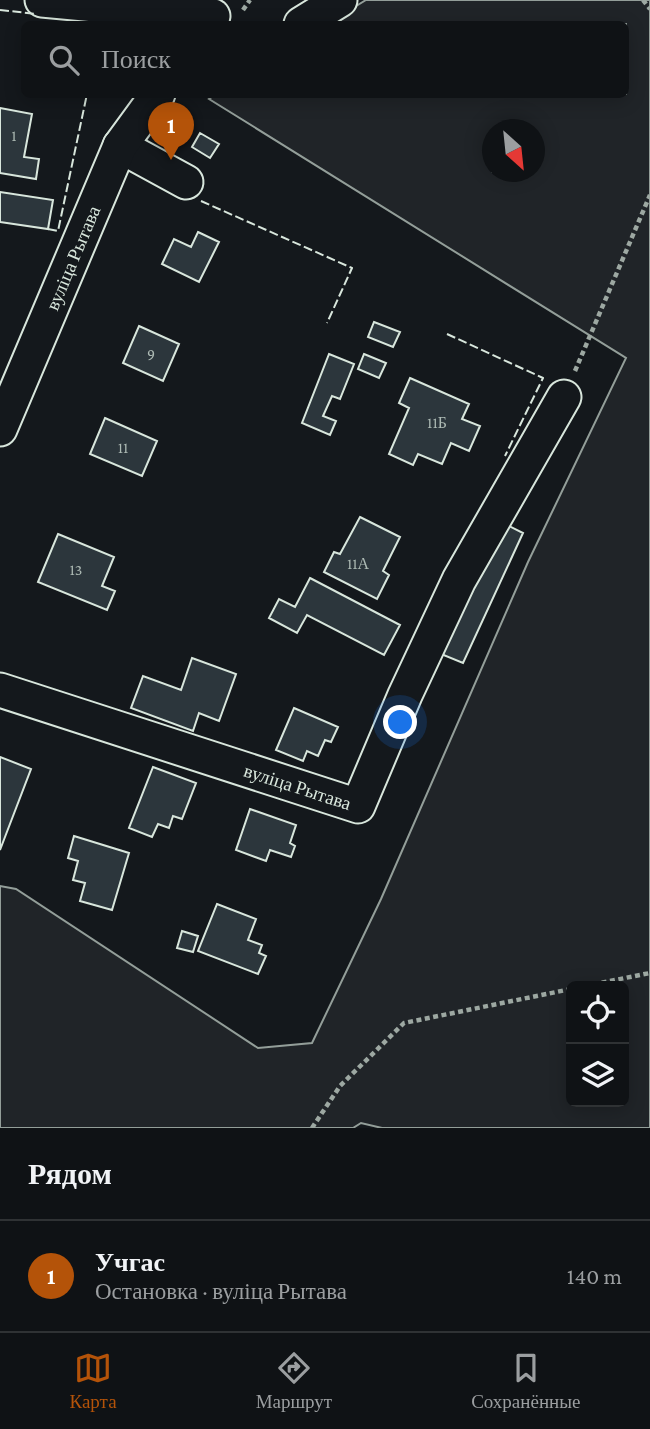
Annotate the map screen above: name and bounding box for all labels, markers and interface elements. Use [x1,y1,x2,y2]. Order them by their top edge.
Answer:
search box [21,21,629,98]
icon: search [45,41,83,79]
text: Поиск [101,45,171,74]
pin: 1 [148,102,194,160]
north arrow [482,119,545,182]
house number: 1 [11,127,17,144]
street label: вуліца Рытава [42,202,105,313]
house number: 9 [147,345,155,362]
house number: 11Б [427,414,447,431]
house number: 11 [118,439,128,456]
house number: 11А [347,555,370,572]
house number: 13 [70,561,82,578]
your location [383,705,417,739]
street label: вуліца Рытава [241,760,354,814]
map controls [566,981,629,1107]
button: locate [566,981,629,1044]
button: layers [566,1044,629,1107]
text: Рядом [28,1157,112,1190]
text: Учгас [95,1248,165,1277]
text: 1 [47,1263,55,1289]
text: 140 m [567,1263,622,1289]
text: Остановка · вуліца Рытава [95,1278,347,1304]
tab: Карта [70,1349,117,1413]
tab: Маршрут [256,1349,332,1413]
tab: Сохранённые [471,1349,580,1413]

